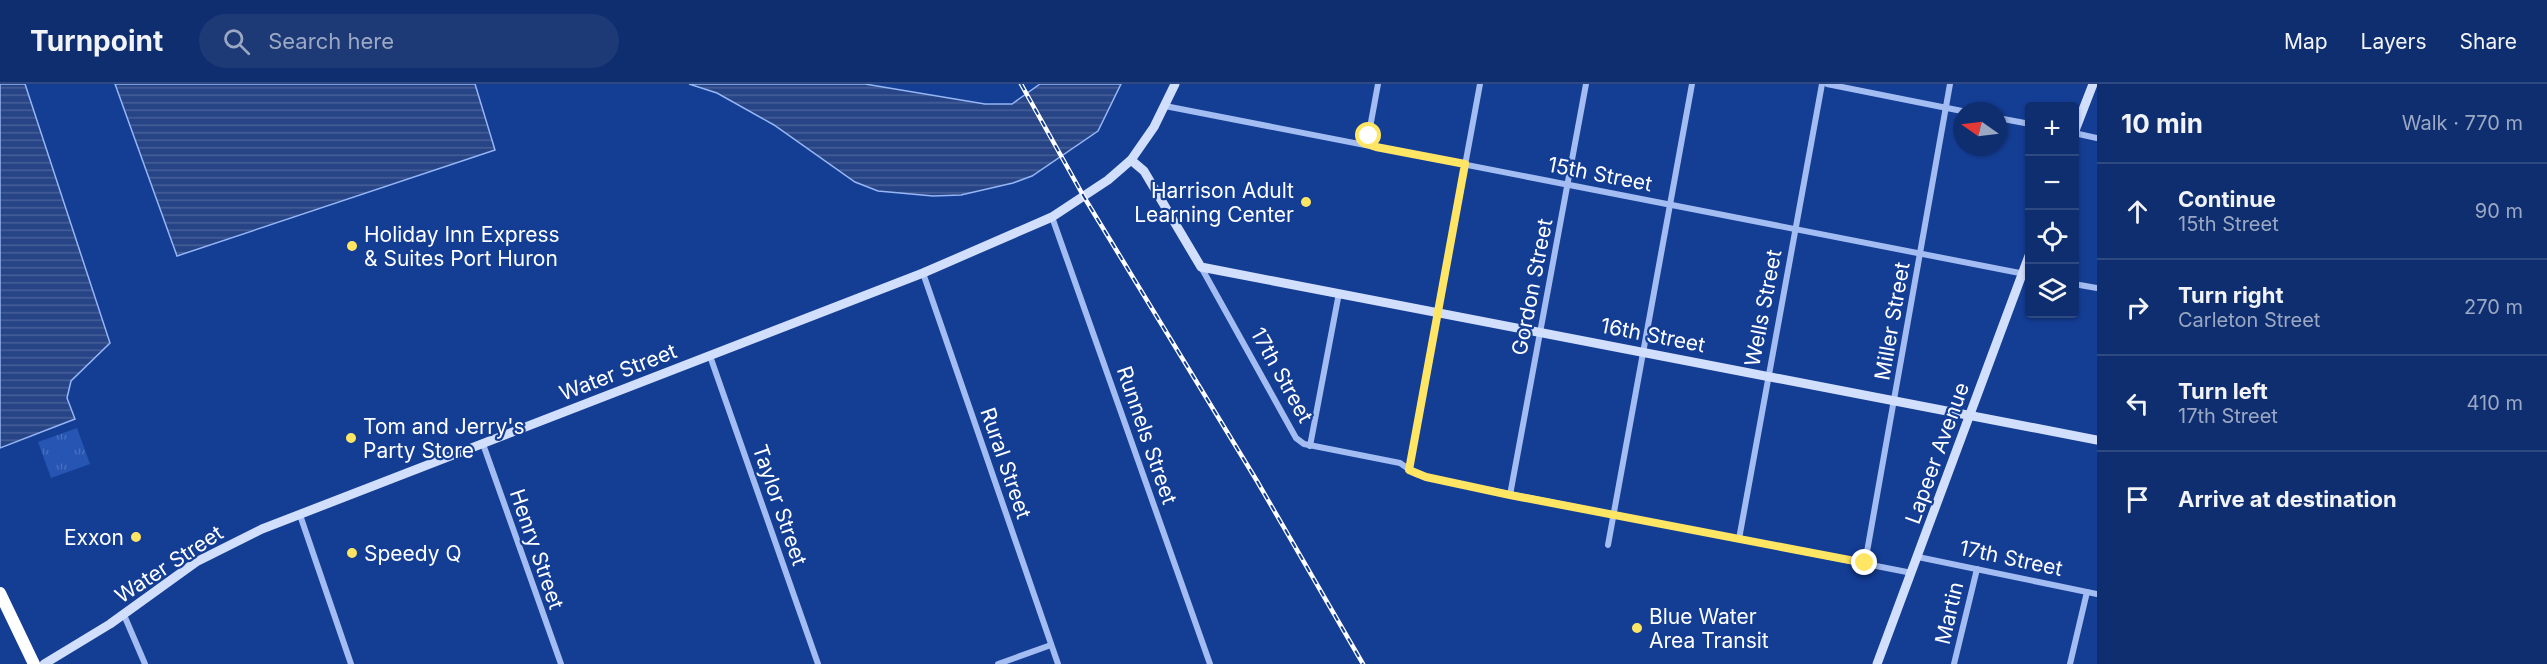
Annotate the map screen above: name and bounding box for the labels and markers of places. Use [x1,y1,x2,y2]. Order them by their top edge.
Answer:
place label: Harrison Adult Learning Center [1134,178,1294,227]
marker: Harrison Adult Learning Center [1299,195,1313,209]
place label: Holiday Inn Express & Suites Port Huron [364,222,560,271]
marker: Holiday Inn Express & Suites Port Huron [345,239,359,253]
place label: Tom and Jerry's Party Store [363,414,525,463]
marker: Tom and Jerry's Party Store [344,431,358,445]
place label: Exxon [64,525,124,550]
marker: Exxon [129,530,143,544]
place label: Speedy Q [364,541,462,566]
marker: Speedy Q [345,546,359,560]
place label: Blue Water Area Transit [1649,604,1769,653]
marker: Blue Water Area Transit [1630,621,1644,635]

